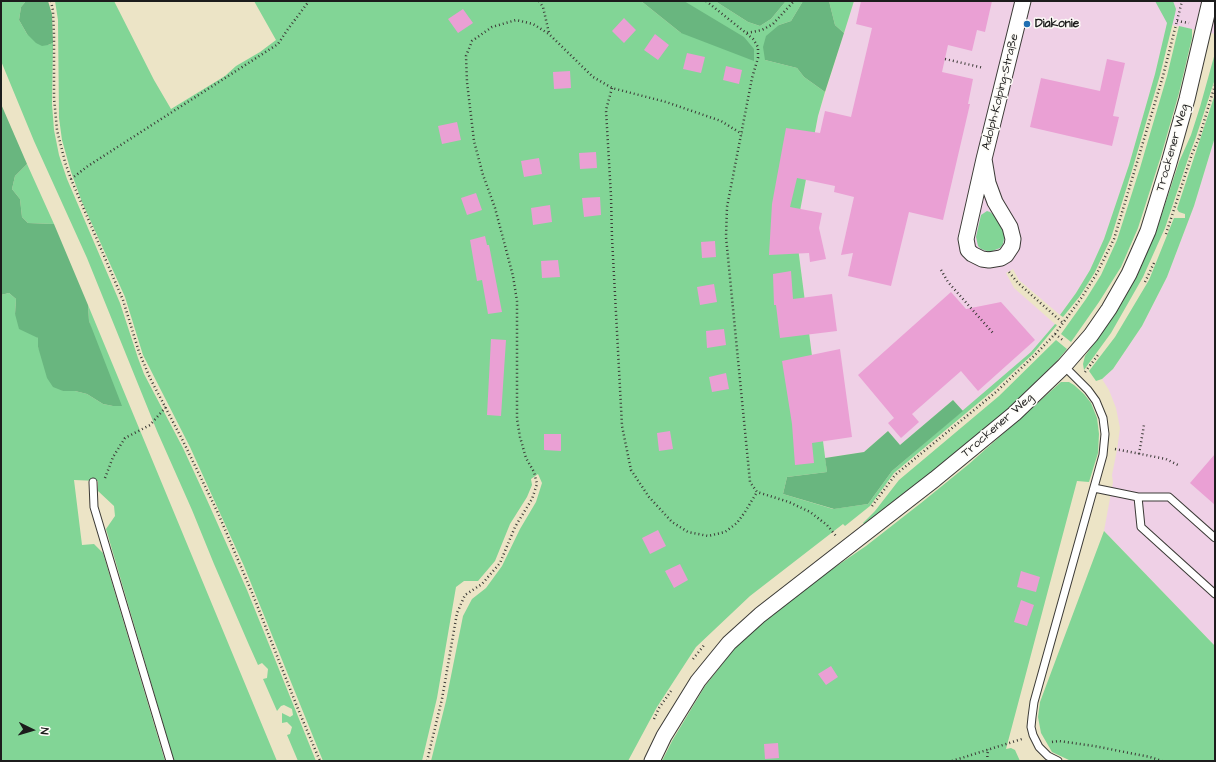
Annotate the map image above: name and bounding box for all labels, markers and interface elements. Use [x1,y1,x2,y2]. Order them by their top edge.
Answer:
place label: Diakonie [1035,17,1079,31]
marker: Diakonie [1022,19,1032,29]
street label: Adolph-Kolping-Straße [980,32,1022,152]
street label: Trockener Weg [1154,103,1192,193]
street label: Trockener Weg [959,391,1037,461]
north arrow [12,710,52,750]
text: N [37,727,52,735]

